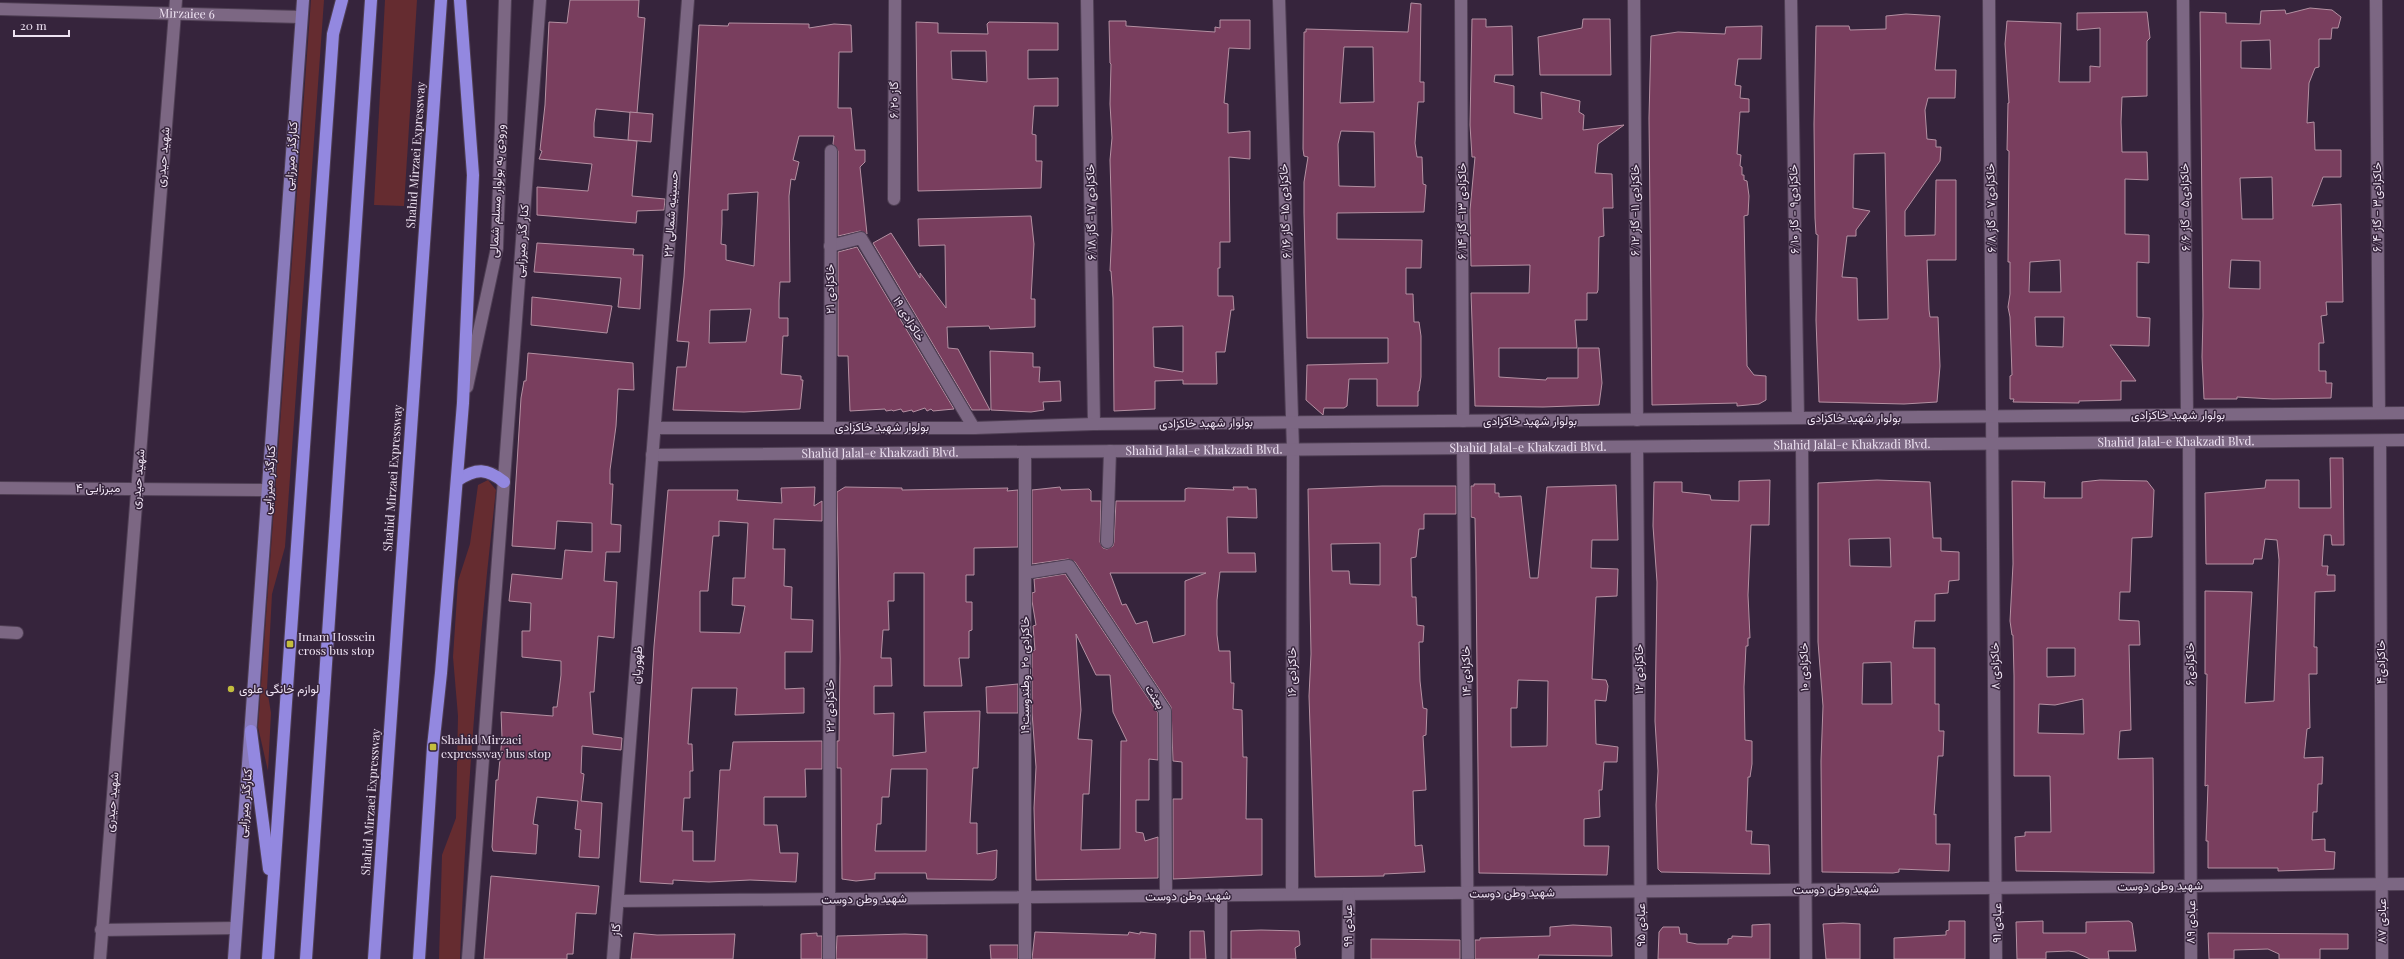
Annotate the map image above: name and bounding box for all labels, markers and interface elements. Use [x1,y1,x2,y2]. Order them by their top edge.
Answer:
street label: Mirzaiee 6 [159,4,215,22]
scale bar [14,12,69,38]
text: 20 m [20,17,47,33]
street label: Shahid Mirzaei Expressway [402,81,428,229]
street label: گاز ۶/۲۰ [885,81,902,119]
street label: کنارگذر میرزایی [280,121,301,191]
street label: ورودی به بولوار مسلم شمالی [485,124,508,258]
street label: شهید حیدری [151,126,174,188]
street label: خاکزادی۳ - گاز ۶/۴ [2368,162,2385,252]
street label: خاکزادی ۱۵- گاز ۶/۱۶ [1274,163,1295,259]
street label: خاکزادی ۱۳- گاز ۶/۱۴ [1453,163,1470,259]
street label: خاکزادی۷ - گاز ۶/۸ [1981,163,2000,253]
street label: خاکزادی۵ - گاز ۶/۶ [2175,163,2194,251]
street label: خاکزادی ۱۷- گاز ۶/۱۸ [1081,164,1100,260]
street label: خاکزادی ۱۱- گاز ۶/۱۲ [1626,164,1643,256]
street label: خاکزادی۹ - گاز ۶/۱۰ [1784,164,1803,254]
street label: حسینیه شمالی ۲۲ [659,170,682,258]
street label: کنار گذر میرزایی [510,204,533,278]
street label: خاکزادی ۲۱ [821,264,838,314]
street label: خاکزادی ۱۹ [889,293,929,344]
street label: Shahid Mirzaei Expressway [379,404,405,552]
street label: بولوار شهید خاکزادی [2131,406,2225,423]
street label: بولوار شهید خاکزادی [1807,409,1901,426]
street label: بولوار شهید خاکزادی [1483,412,1577,429]
street label: بولوار شهید خاکزادی [1159,413,1253,432]
street label: بولوار شهید خاکزادی [835,418,929,435]
street label: Shahid Jalal-e Khakzadi Blvd. [2097,432,2255,450]
street label: Shahid Jalal-e Khakzadi Blvd. [1773,435,1931,452]
street label: Shahid Jalal-e Khakzadi Blvd. [1449,438,1607,455]
street label: Shahid Jalal-e Khakzadi Blvd. [1125,441,1283,458]
street label: Shahid Jalal-e Khakzadi Blvd. [801,443,959,461]
street label: کنارگذر میرزایی [258,445,279,515]
street label: شهید حیدری [126,448,149,510]
street label: میرزایی ۴ [76,479,120,496]
street label: خاکزادی ۲۰_وطندوست۱۹ [1016,616,1033,734]
place label: Imam Hossein cross bus stop [298,628,375,658]
marker: Imam Hossein cross bus stop [285,639,295,649]
street label: خاکزادی۴ [2372,640,2389,684]
street label: خاکزادی ۱۰ [1795,642,1812,692]
street label: خاکزادی ۸ [1986,642,2003,690]
street label: خاکزادی۶ [2181,642,2198,686]
street label: خاکزادی ۱۲ [1630,644,1647,694]
street label: ظهوریان [627,645,646,685]
street label: خاکزادی ۱۴ [1457,646,1474,696]
street label: خاکزادی ۱۶ [1283,647,1300,697]
place label: لوازم خانگی علوی [239,680,319,697]
street label: خاکزادی ۲۲ [821,680,838,732]
street label: بعثت [1142,681,1169,712]
marker: لوازم خانگی علوی [226,684,236,694]
street label: Shahid Mirzaei Expressway [357,728,383,876]
place label: Shahid Mirzaei expressway bus stop [441,731,551,761]
marker: Shahid Mirzaei expressway bus stop [428,742,438,752]
street label: کنارگذر میرزایی [233,768,256,838]
street label: شهید حیدری [100,771,123,833]
street label: شهید وطن دوست [2117,876,2203,895]
street label: شهید وطن دوست [1793,879,1879,898]
street label: شهید وطن دوست [1469,883,1555,902]
street label: شهید وطن دوست [1145,886,1231,905]
street label: شهید وطن دوست [821,889,907,908]
street label: عبادی ۸۷ [2373,899,2390,943]
street label: عبادی ۸۹ [2182,900,2199,944]
street label: عبادی ۹۵ [1632,903,1649,947]
street label: عبادی ۹۱ [1988,903,2005,943]
street label: عبادی ۹۹ [1339,905,1356,947]
street label: گاز [606,923,625,938]

